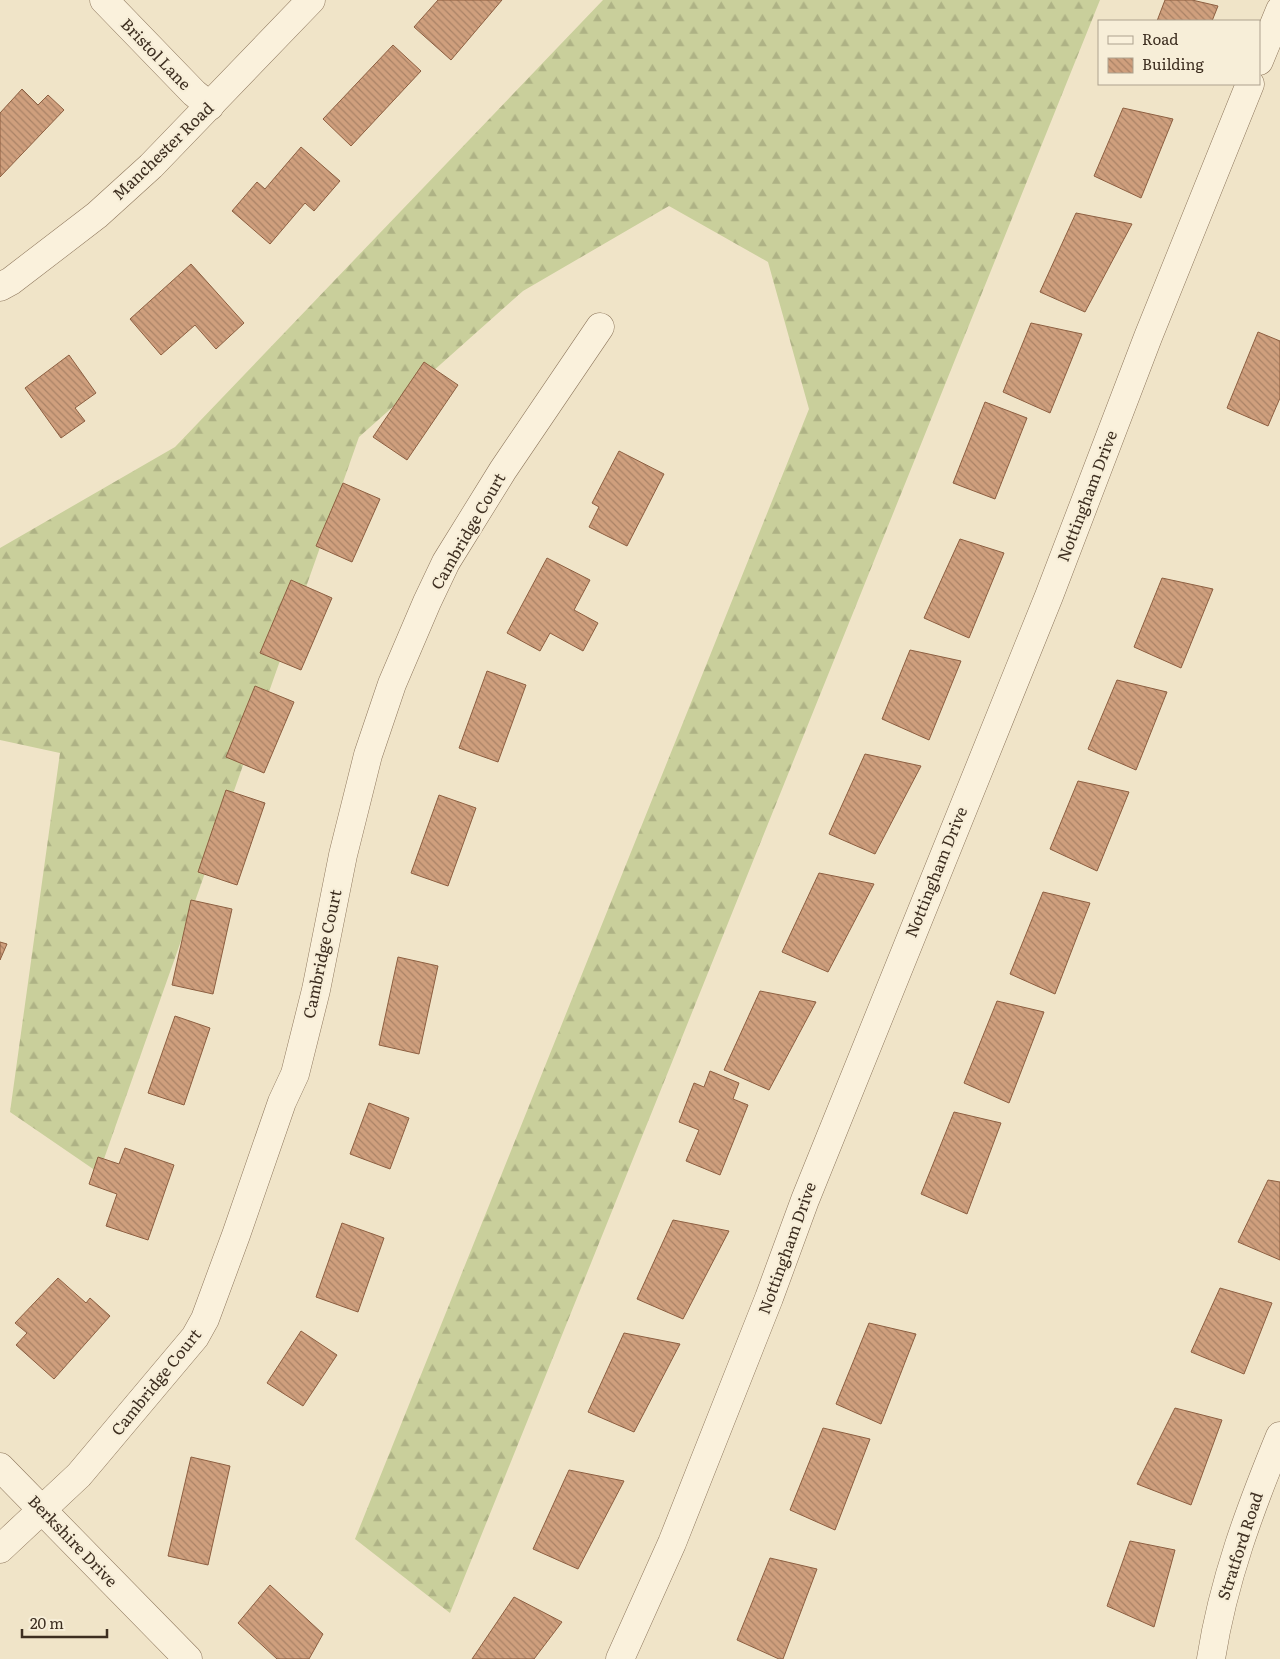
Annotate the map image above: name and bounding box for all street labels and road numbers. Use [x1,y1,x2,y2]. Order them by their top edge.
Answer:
street label: Bristol Lane [116,12,197,95]
street label: Manchester Road [106,96,218,205]
street label: Nottingham Drive [1050,426,1122,565]
street label: Cambridge Court [424,467,511,593]
street label: Nottingham Drive [898,803,972,941]
street label: Cambridge Court [296,886,347,1021]
street label: Nottingham Drive [751,1178,821,1317]
street label: Cambridge Court [105,1322,206,1440]
street label: Stratford Road [1210,1488,1268,1603]
street label: Berkshire Drive [23,1489,124,1592]

